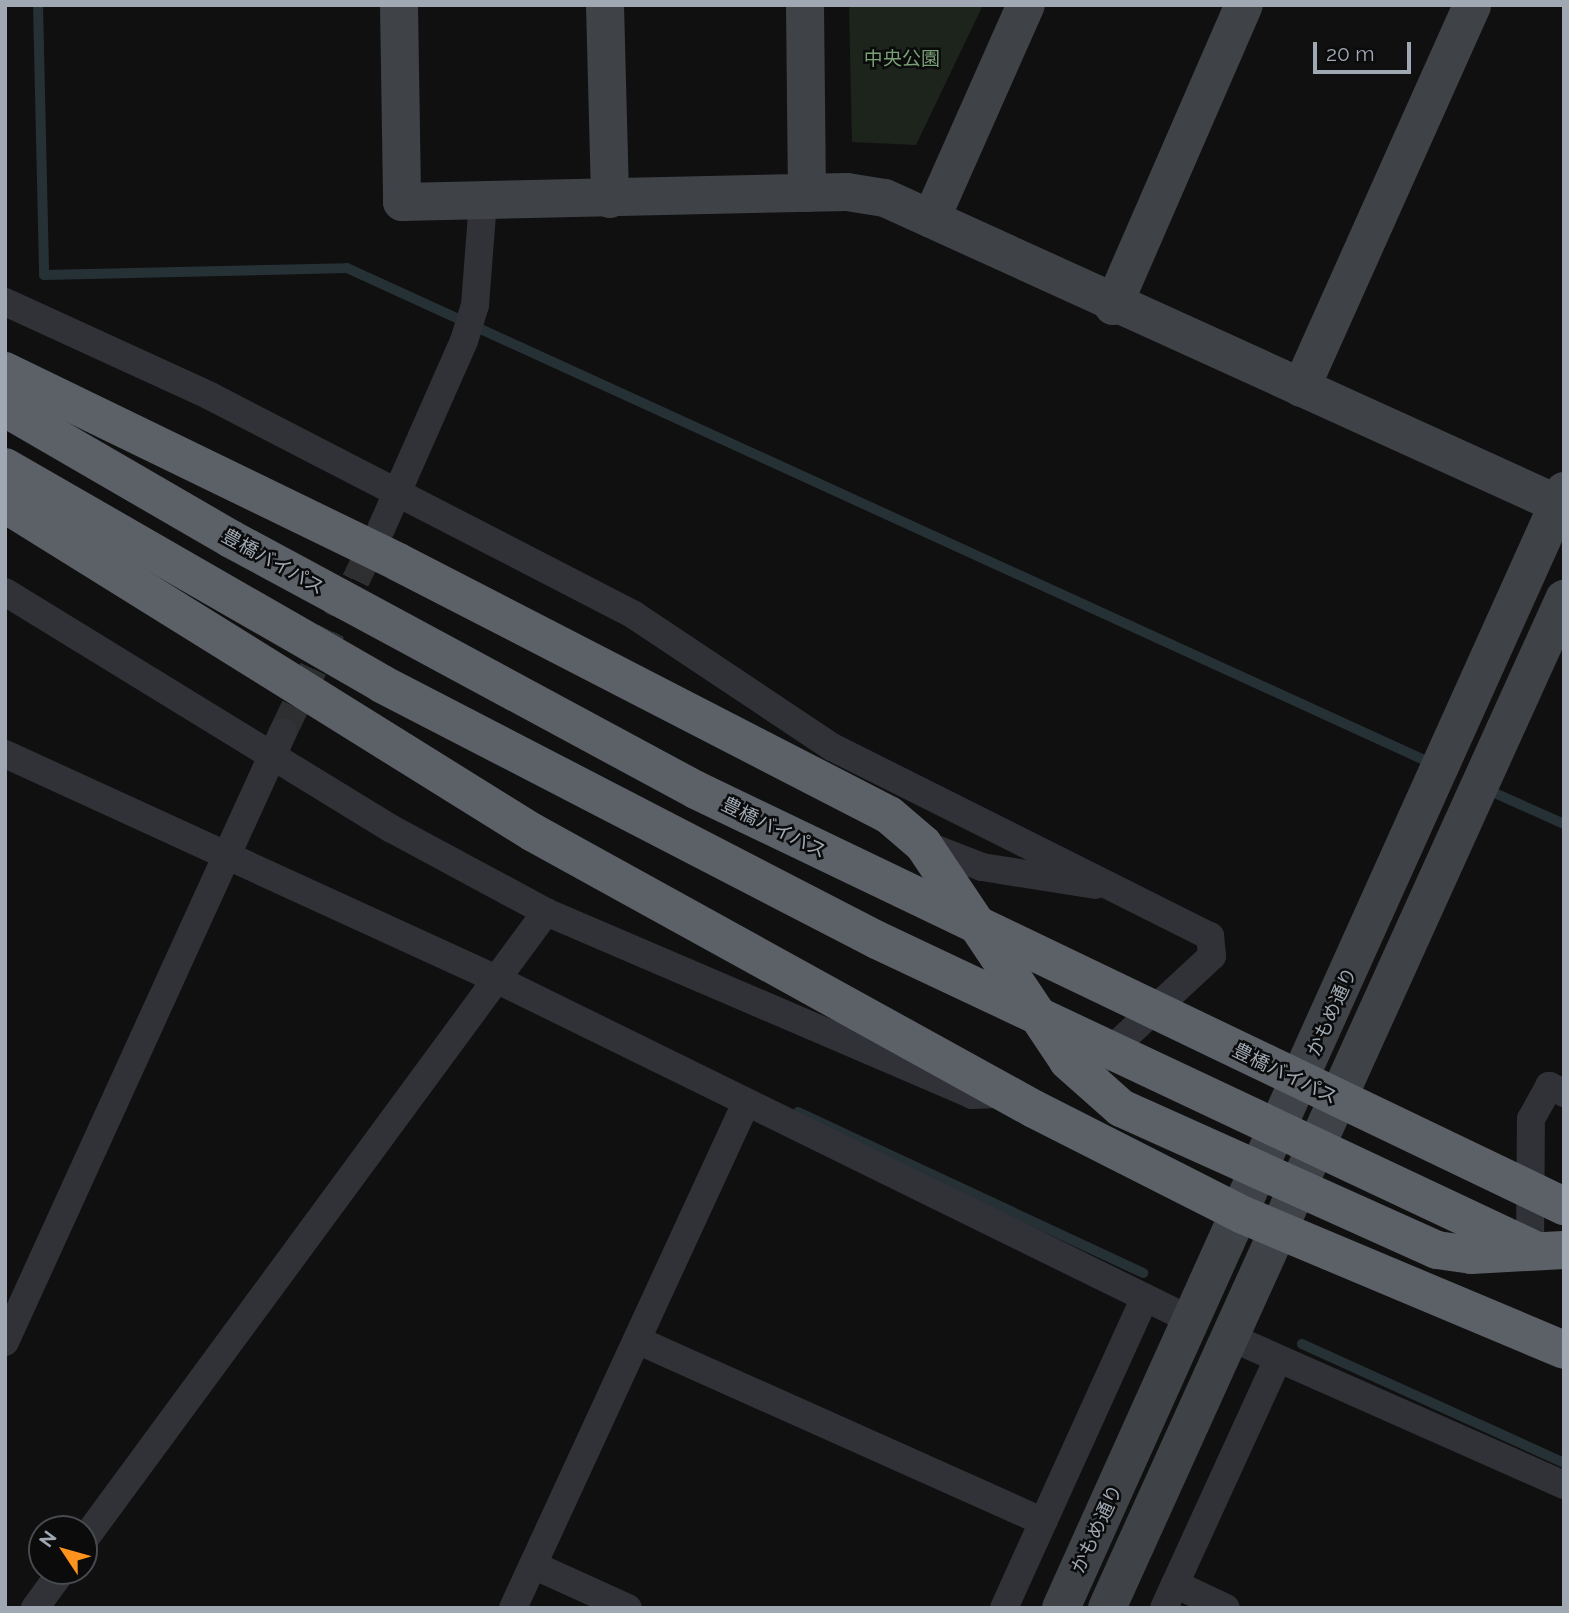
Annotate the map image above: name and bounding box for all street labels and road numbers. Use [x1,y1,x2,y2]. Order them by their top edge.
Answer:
street label: 豊橋バイパス [218,524,328,600]
street label: 豊橋バイパス [718,793,830,863]
street label: かもめ通り [1302,964,1362,1060]
street label: 豊橋バイパス [1229,1039,1341,1109]
street label: かもめ通り [1067,1481,1127,1577]

